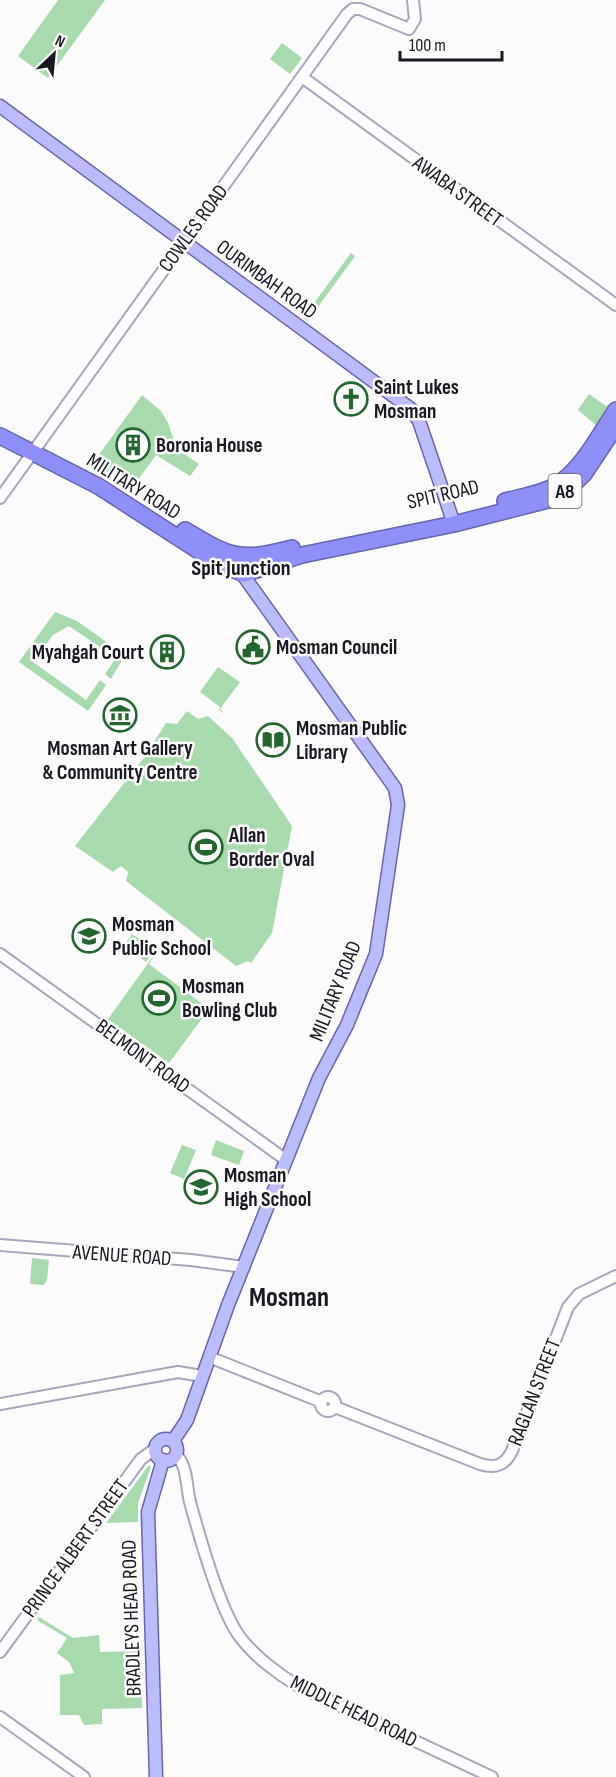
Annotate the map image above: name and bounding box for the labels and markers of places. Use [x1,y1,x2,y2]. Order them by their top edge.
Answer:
place label: Saint Lukes Mosman [374,375,459,424]
church icon: Saint Lukes Mosman [333,381,369,417]
building icon: Boronia House [115,427,151,463]
place label: Boronia House [156,433,263,458]
public building icon: Mosman Council [235,629,271,665]
building icon: Myahgah Court [149,634,185,670]
place label: Mosman Council [276,635,397,660]
place label: Myahgah Court [32,640,144,665]
museum icon: Mosman Art Gallery & Community Centre [102,697,138,733]
place label: Mosman Public Library [296,716,407,765]
library icon: Mosman Public Library [255,722,291,758]
place label: Mosman Art Gallery & Community Centre [42,736,198,785]
place label: Allan Border Oval [228,823,315,872]
sports icon: Allan Border Oval [188,829,224,865]
place label: Mosman Public School [112,912,211,961]
school or university icon: Mosman Public School [71,918,107,954]
place label: Mosman Bowling Club [182,974,277,1023]
sports icon: Mosman Bowling Club [141,980,177,1016]
place label: Mosman High School [224,1163,311,1212]
school or university icon: Mosman High School [183,1169,219,1205]

